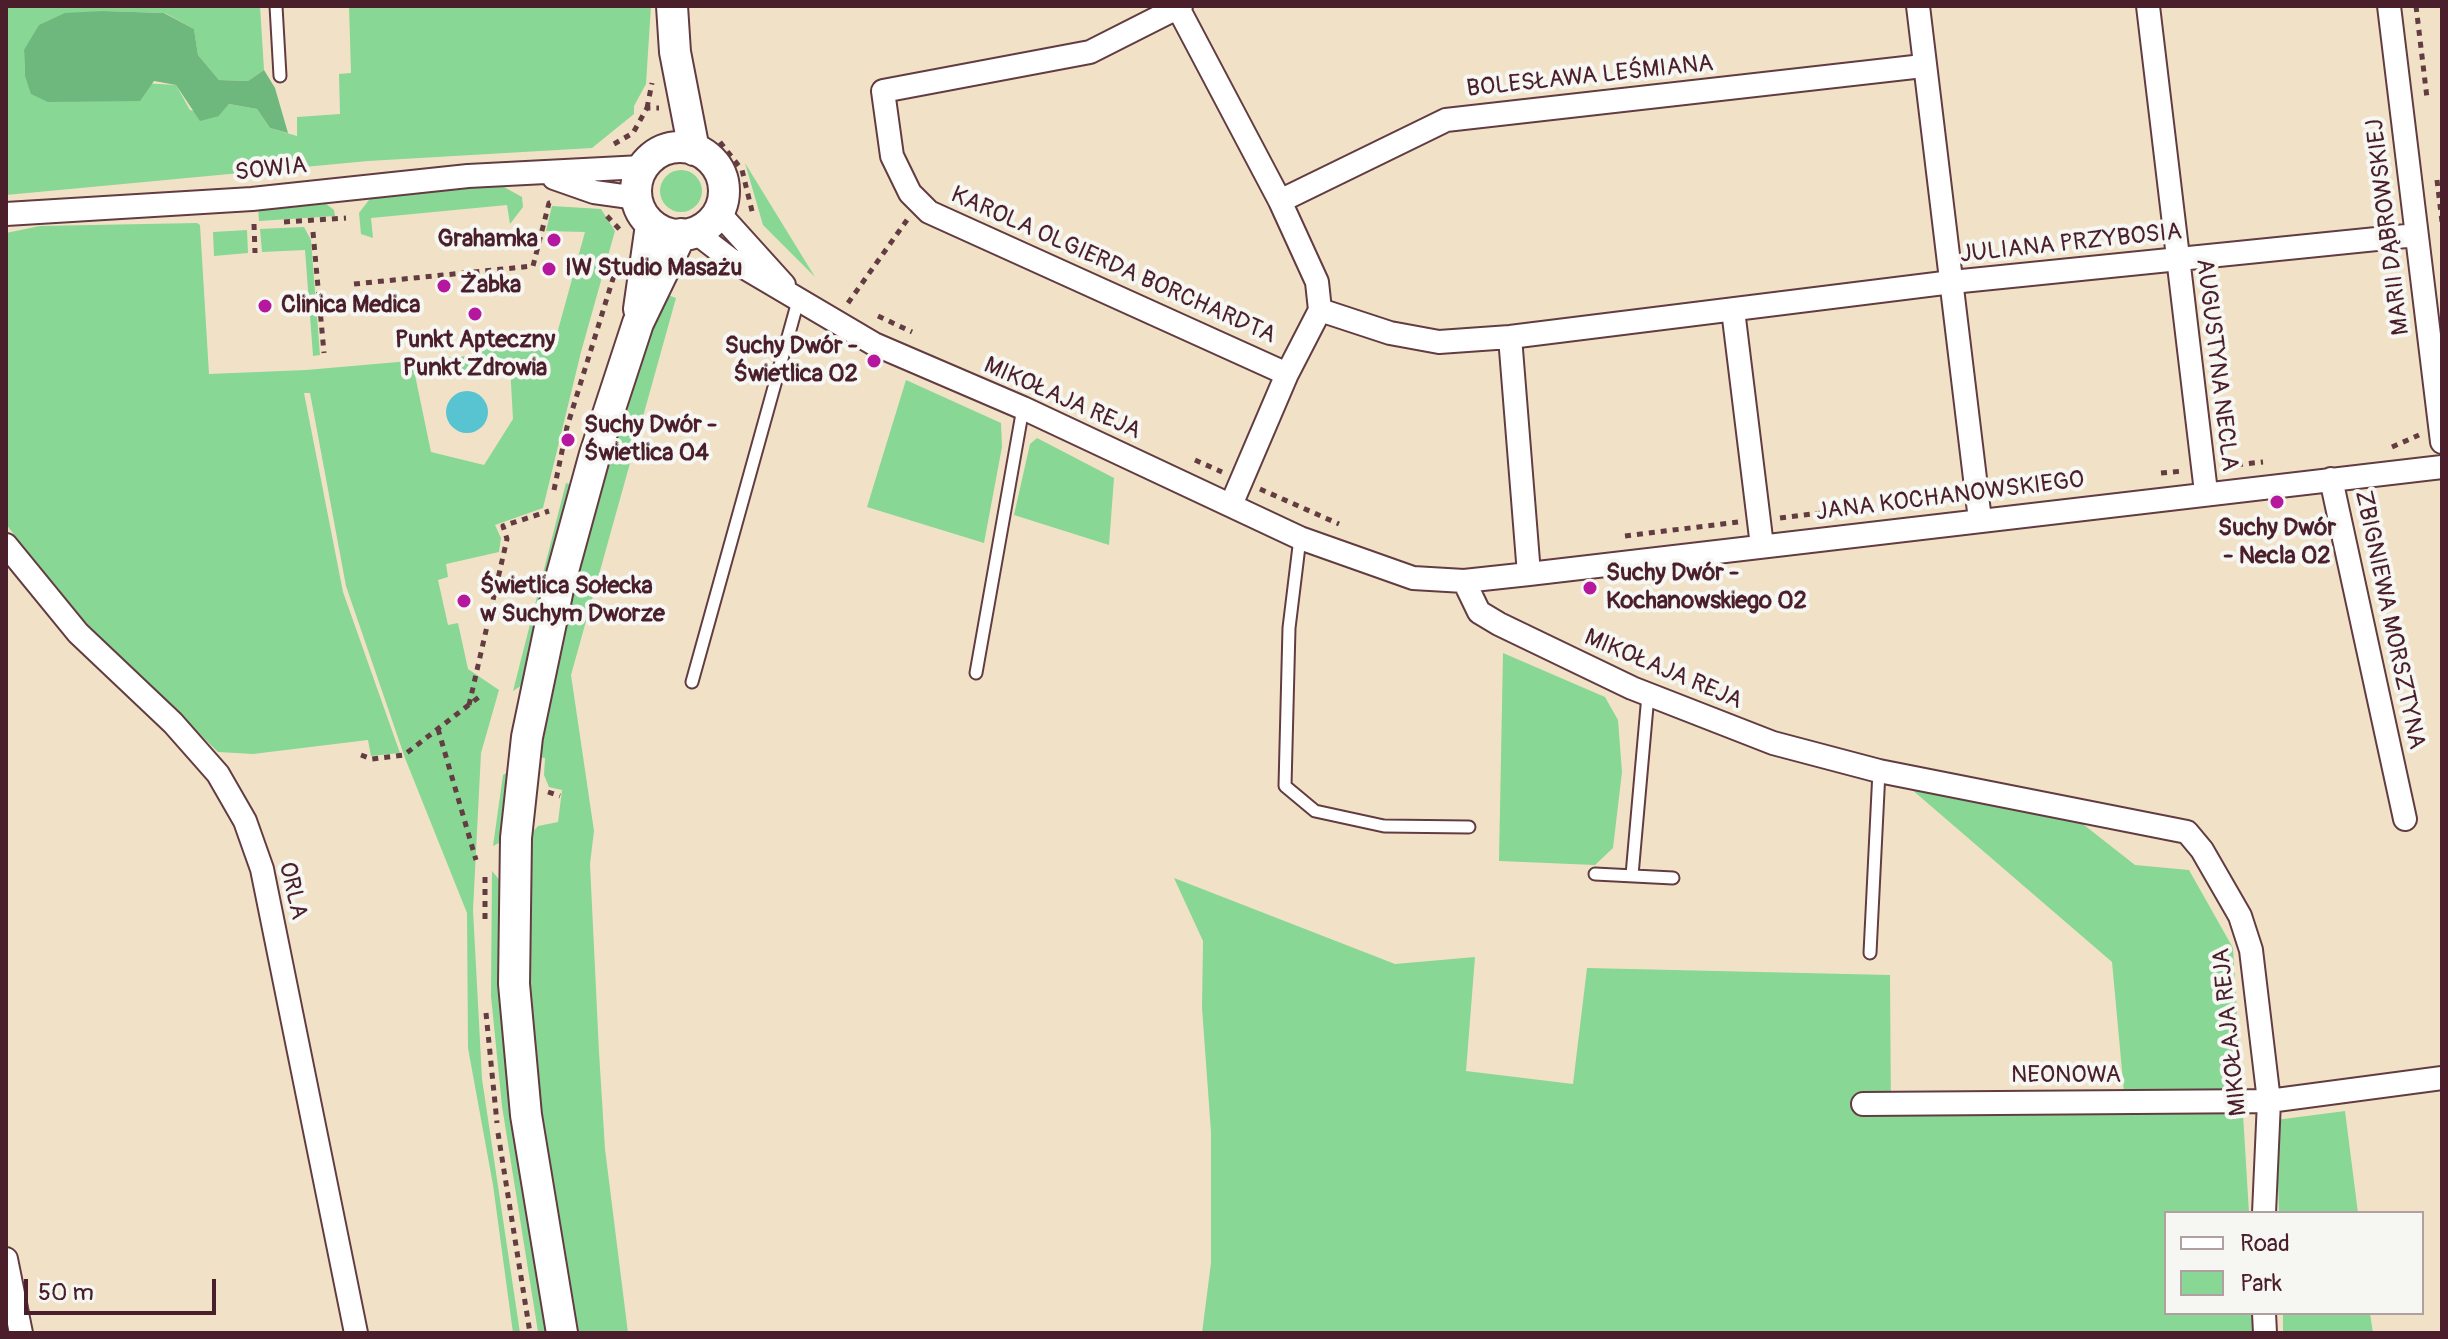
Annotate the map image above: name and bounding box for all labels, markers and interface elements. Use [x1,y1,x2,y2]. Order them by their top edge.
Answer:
street label: BOLESŁAWA LEŚMIANA [1465,50,1715,104]
street label: MARII DĄBROWSKIEJ [2361,117,2417,337]
street label: SOWIA [234,152,308,188]
street label: KAROLA OLGIERDA BORCHARDTA [946,181,1280,351]
street label: JULIANA PRZYBOSIA [1959,218,2183,270]
place label: Grahamka [437,226,538,254]
marker: Grahamka [545,231,563,249]
place label: IW Studio Masażu [565,255,742,283]
street label: AUGUSTYNA NECLA [2189,257,2243,473]
marker: IW Studio Masażu [540,260,558,278]
place label: Żabka [460,272,521,300]
marker: Żabka [435,277,453,295]
place label: Clinica Medica [281,292,420,320]
marker: Clinica Medica [256,297,274,315]
marker: Punkt Apteczny Punkt Zdrowia [466,305,484,323]
place label: Punkt Apteczny Punkt Zdrowia [395,327,555,383]
place label: Suchy Dwór - Świetlica 02 [725,333,858,389]
marker: Suchy Dwór - Świetlica 02 [865,352,883,370]
street label: MIKOŁAJA REJA [979,352,1145,446]
place label: Suchy Dwór - Świetlica 04 [584,412,717,468]
marker: Suchy Dwór - Świetlica 04 [559,431,577,449]
street label: JANA KOCHANOWSKIEGO [1814,466,2086,528]
street label: ZBIGNIEWA MORSZTYNA [2347,488,2431,752]
marker: Suchy Dwór - Necla 02 [2268,493,2286,511]
place label: Suchy Dwór - Necla 02 [2218,515,2336,571]
place label: Suchy Dwór - Kochanowskiego 02 [1606,560,1807,616]
place label: Świetlica Sołecka w Suchym Dworze [480,573,665,629]
marker: Suchy Dwór - Kochanowskiego 02 [1581,579,1599,597]
marker: Świetlica Sołecka w Suchym Dworze [455,592,473,610]
street label: MIKOŁAJA REJA [1580,624,1746,716]
street label: ORLA [271,859,313,923]
street label: MIKOŁAJA REJA [2208,947,2254,1117]
street label: NEONOWA [2011,1062,2121,1090]
legend [2164,1211,2424,1315]
text: Road [2240,1229,2290,1258]
scale bar [28,1263,220,1313]
text: Park [2240,1269,2282,1298]
text: 50 m [38,1278,94,1307]

